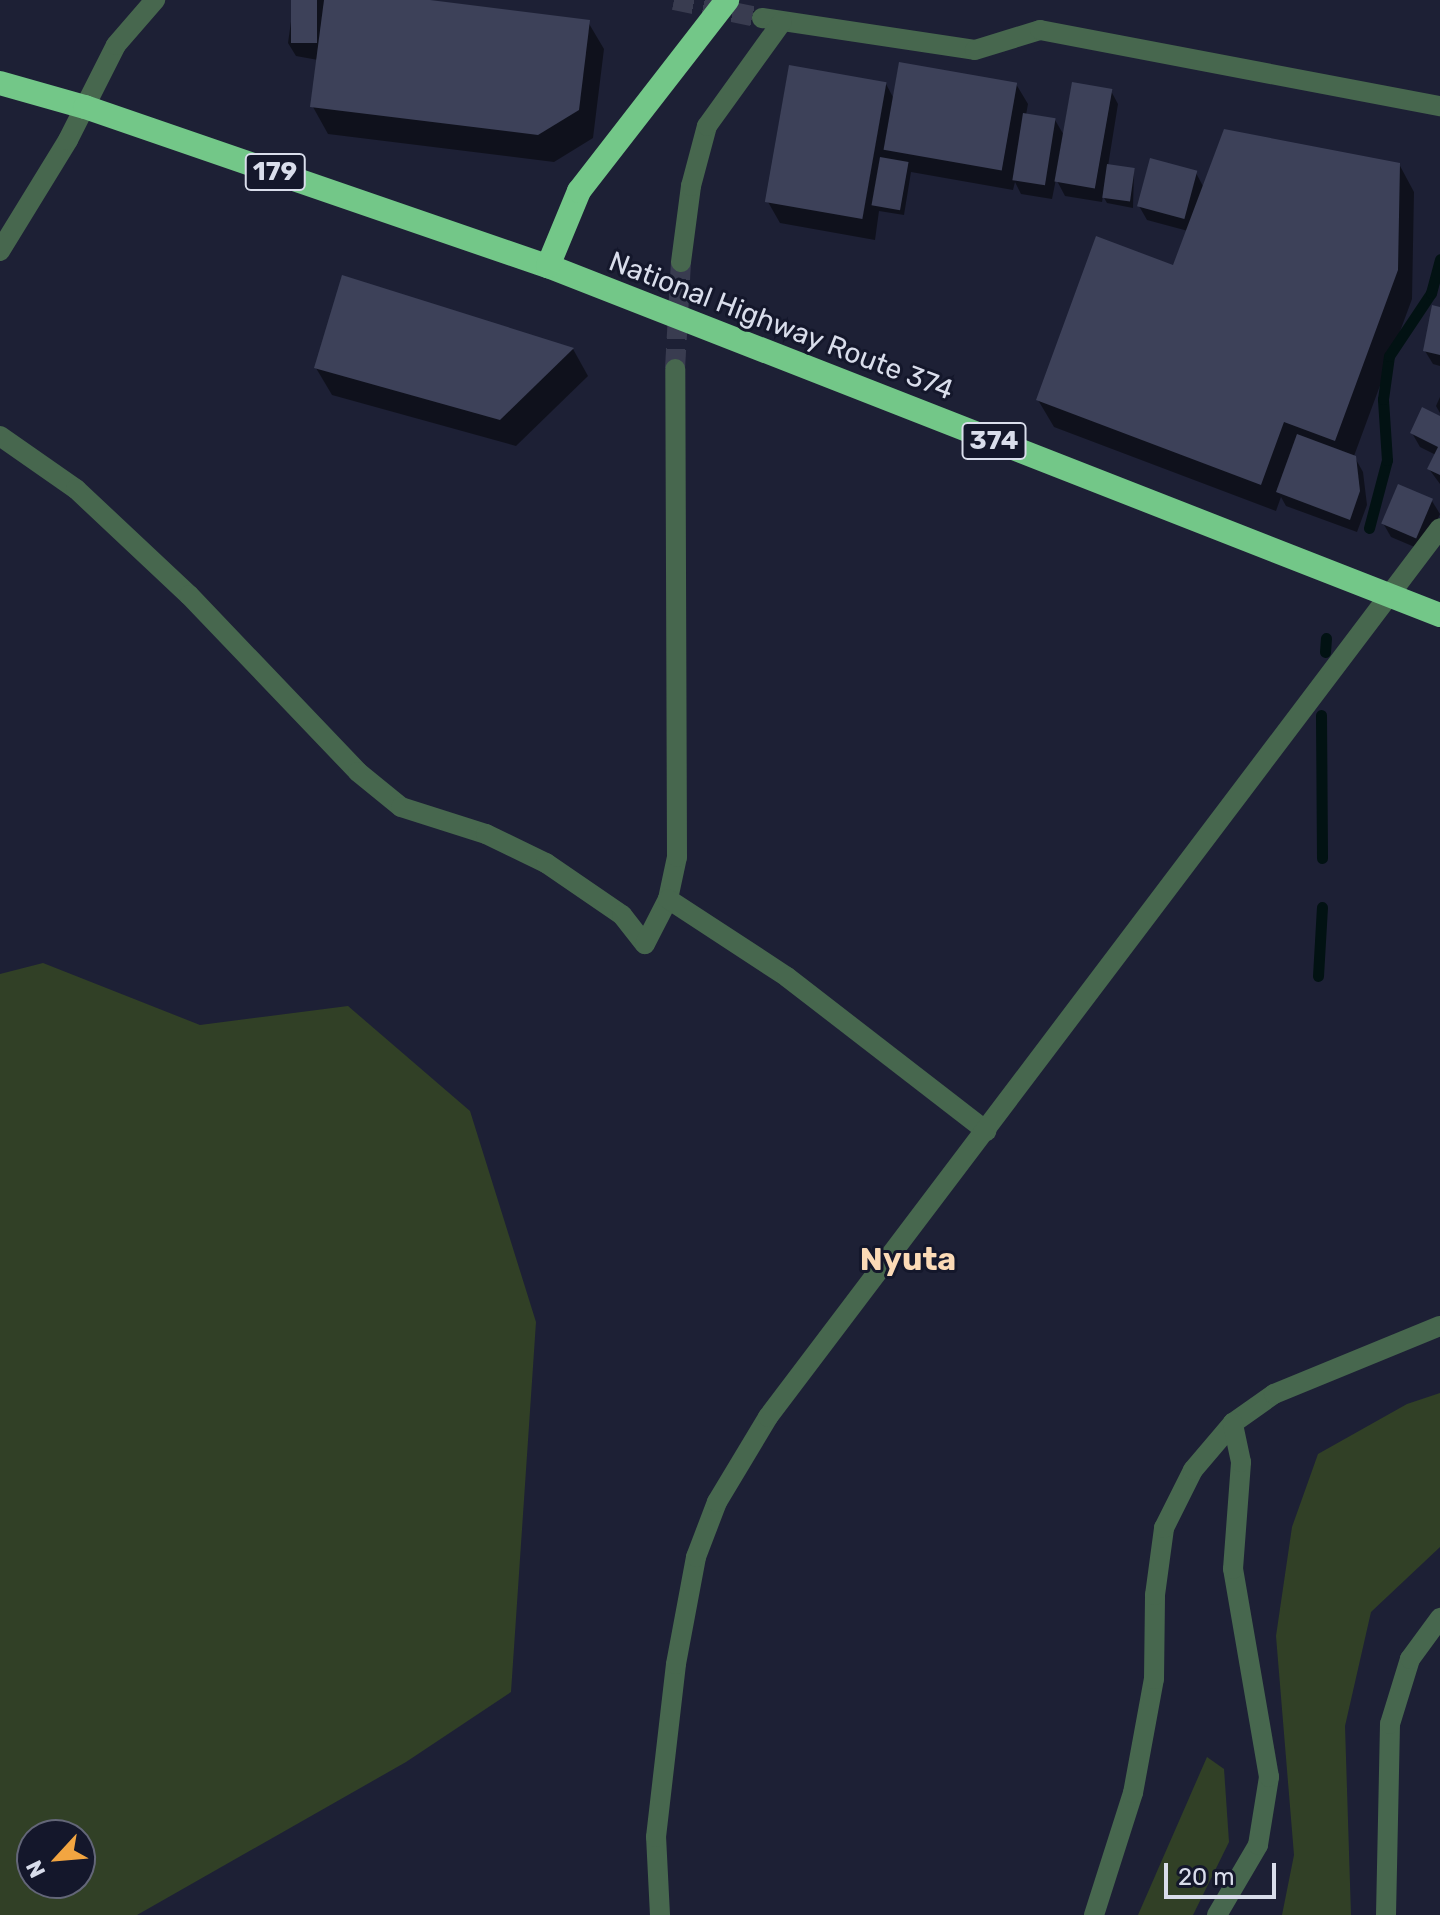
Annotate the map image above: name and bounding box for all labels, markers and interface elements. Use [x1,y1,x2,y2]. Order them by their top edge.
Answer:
road number: 179 [243,150,307,194]
street label: National Highway Route 374 [604,245,958,407]
road number: 374 [960,419,1028,463]
district label: Nyuta [860,1240,956,1278]
north arrow [16,1819,96,1899]
scale bar [1168,1847,1280,1897]
text: N [20,1856,51,1882]
text: 20 m [1178,1863,1235,1891]

